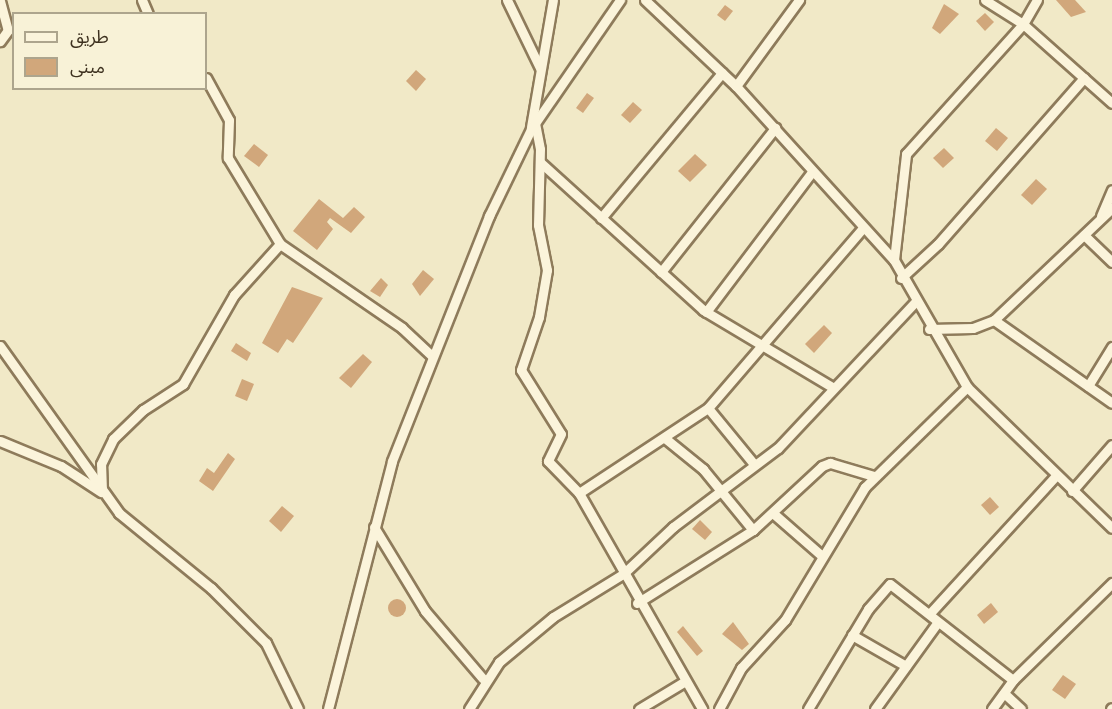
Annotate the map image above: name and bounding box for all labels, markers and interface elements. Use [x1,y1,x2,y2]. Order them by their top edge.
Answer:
legend [12,12,207,90]
text: طريق [70,24,109,48]
text: مبنى [70,54,105,78]

